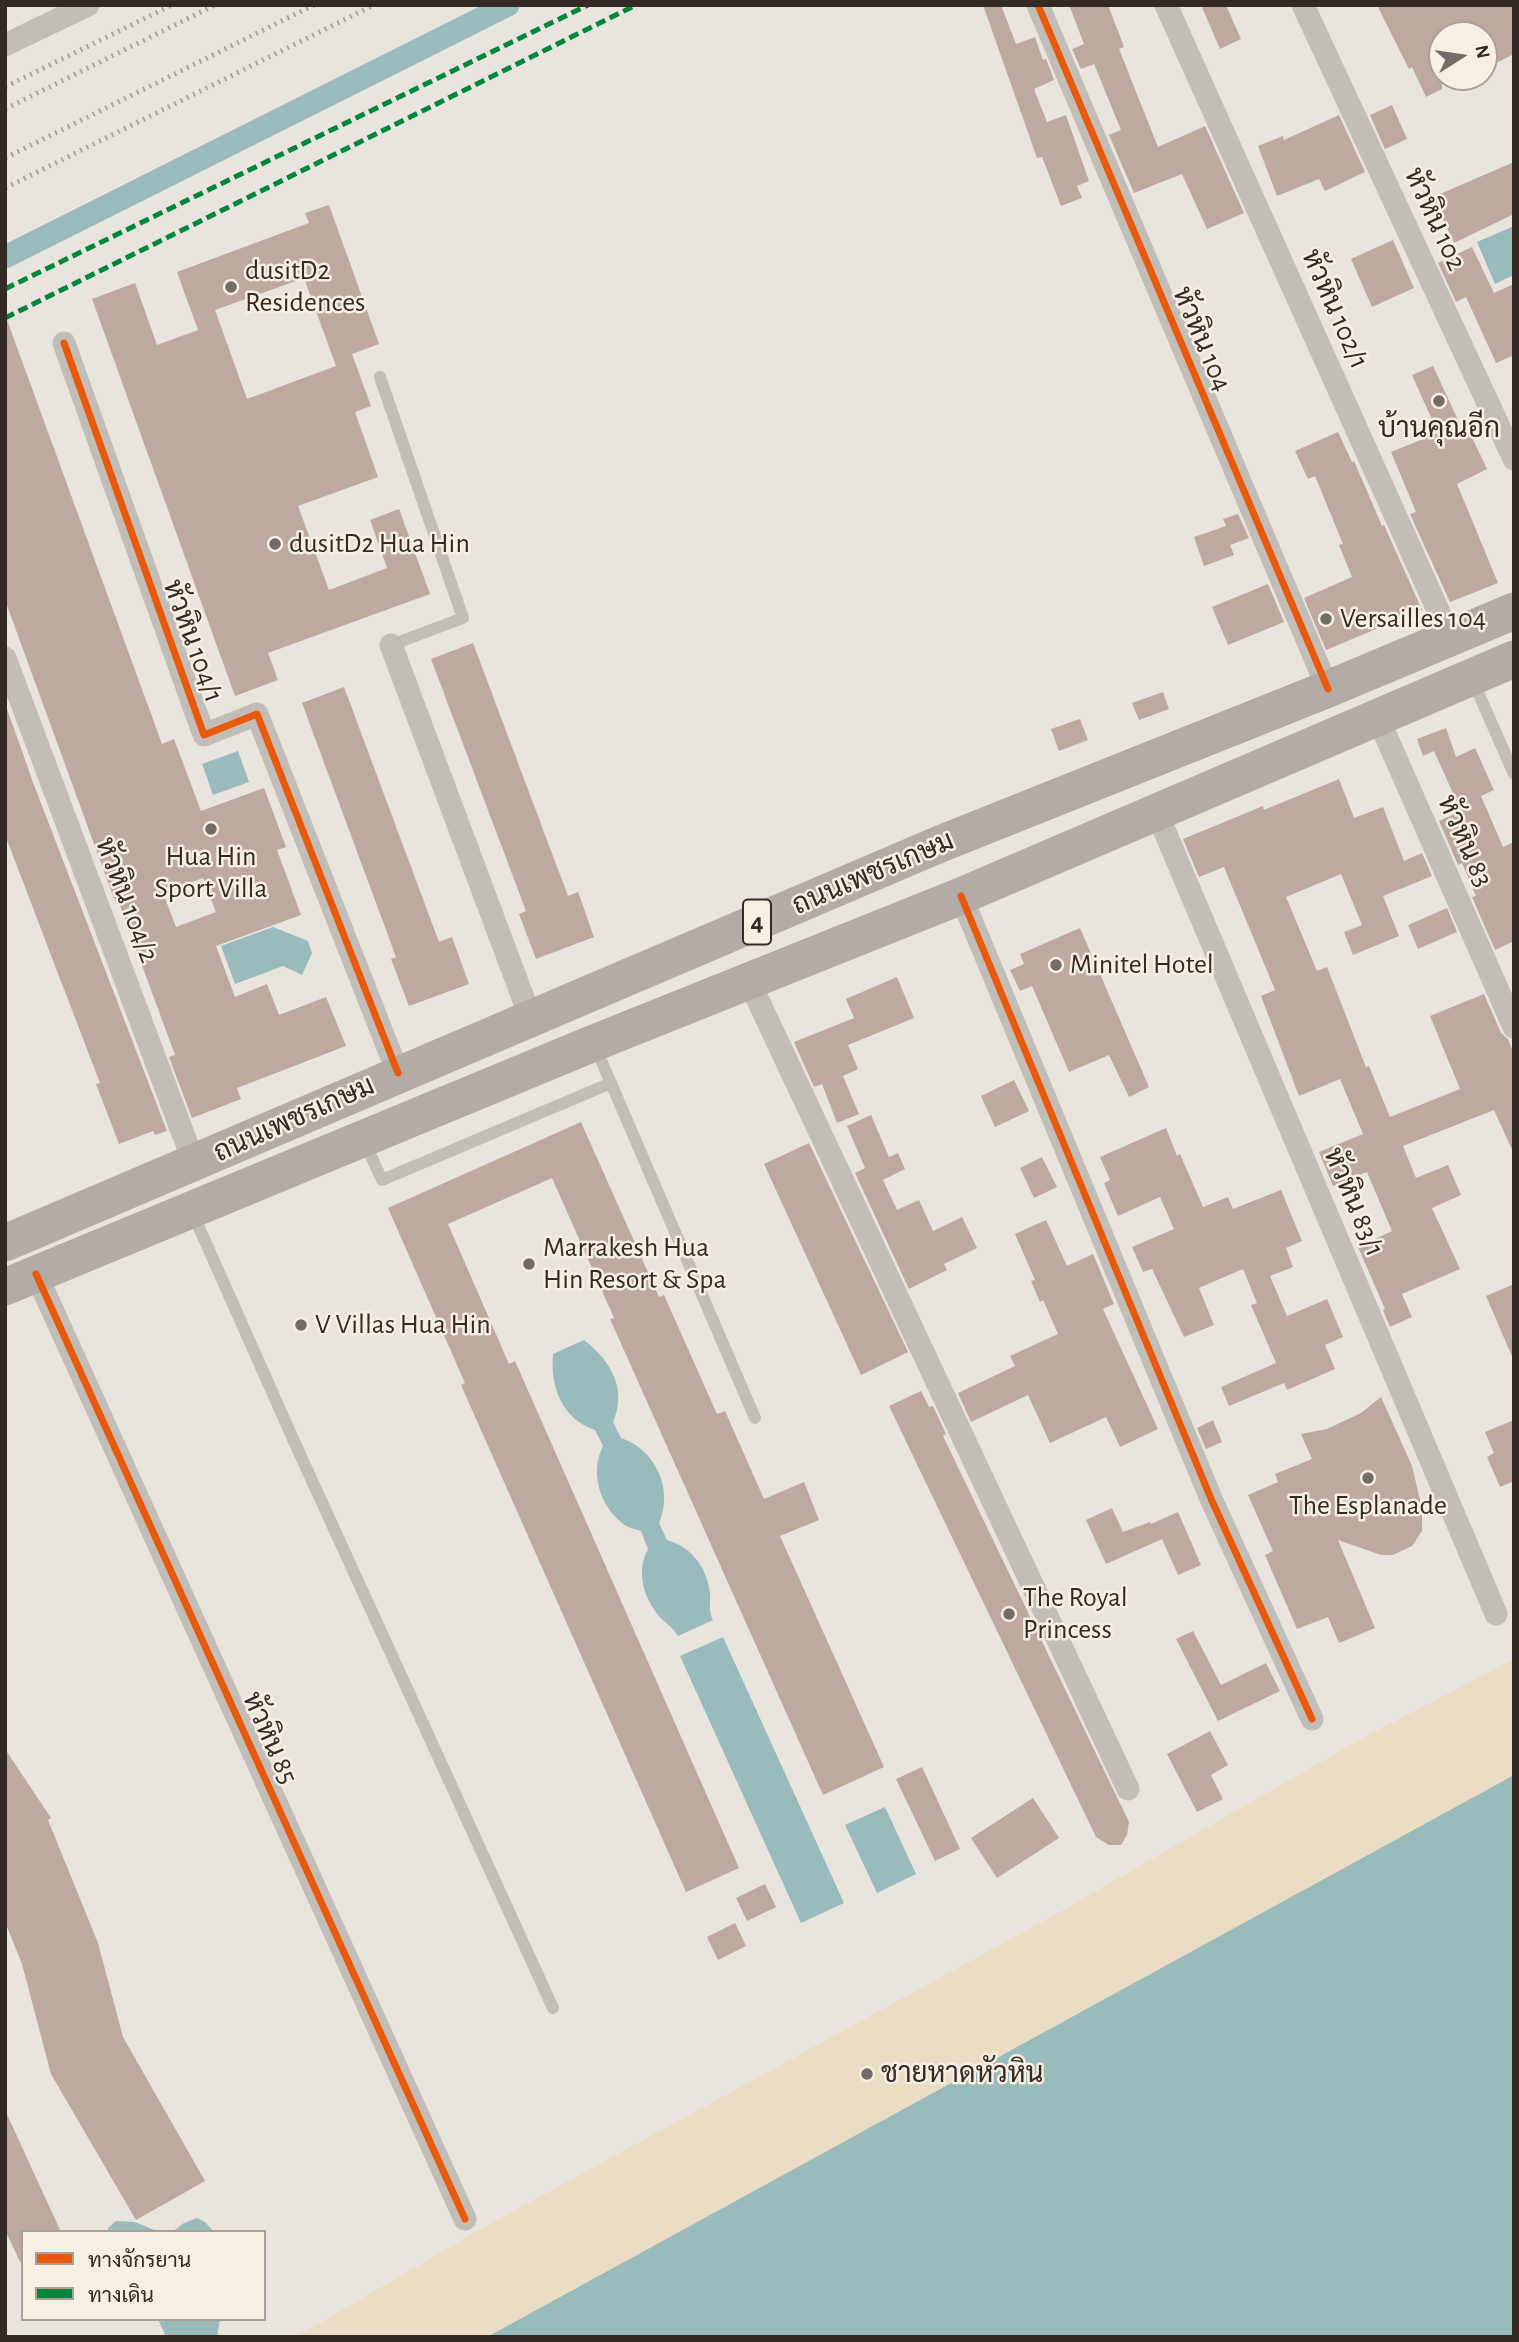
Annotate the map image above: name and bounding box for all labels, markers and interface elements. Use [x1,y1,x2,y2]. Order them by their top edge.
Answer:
north arrow [1428,21,1498,91]
text: N [1471,44,1493,60]
street label: หัวหิน 102 [1397,162,1473,276]
street label: หัวหิน 102/1 [1294,244,1376,374]
place label: dusitD2 Residences [245,254,365,320]
marker: dusitD2 Residences [223,279,239,295]
street label: หัวหิน 104 [1165,282,1239,396]
marker: บ้านคุณอีก [1431,393,1447,409]
place label: บ้านคุณอีก [1378,412,1500,446]
place label: dusitD2 Hua Hin [289,527,470,561]
marker: dusitD2 Hua Hin [267,536,283,552]
street label: หัวหิน 104/1 [155,575,231,707]
place label: Versailles 104 [1340,602,1486,636]
marker: Versailles 104 [1318,611,1334,627]
street label: หัวหิน 83 [1430,790,1500,892]
marker: Hua Hin Sport Villa [203,821,219,837]
street label: ถนนเพชรเกษม [787,824,959,922]
street label: หัวหิน 104/2 [88,833,166,967]
place label: Hua Hin Sport Villa [155,840,267,906]
road number: 4 [743,900,771,945]
place label: Minitel Hotel [1070,948,1214,982]
marker: Minitel Hotel [1048,957,1064,973]
street label: ถนนเพชรเกษม [208,1069,380,1169]
street label: หัวหิน 83/1 [1316,1143,1392,1261]
place label: Marrakesh Hua Hin Resort & Spa [543,1231,726,1297]
marker: Marrakesh Hua Hin Resort & Spa [521,1256,537,1272]
place label: V Villas Hua Hin [315,1308,491,1342]
marker: V Villas Hua Hin [293,1317,309,1333]
marker: The Esplanade [1360,1470,1376,1486]
place label: The Esplanade [1289,1489,1447,1523]
place label: The Royal Princess [1023,1581,1128,1647]
marker: The Royal Princess [1001,1606,1017,1622]
street label: หัวหิน 85 [235,1687,305,1789]
place label: ชายหาดหัวหิน [881,2057,1043,2091]
marker: ชายหาดหัวหิน [859,2066,875,2082]
legend [21,2230,266,2321]
text: ทางจักรยาน [88,2250,191,2271]
text: ทางเดิน [88,2285,154,2306]

